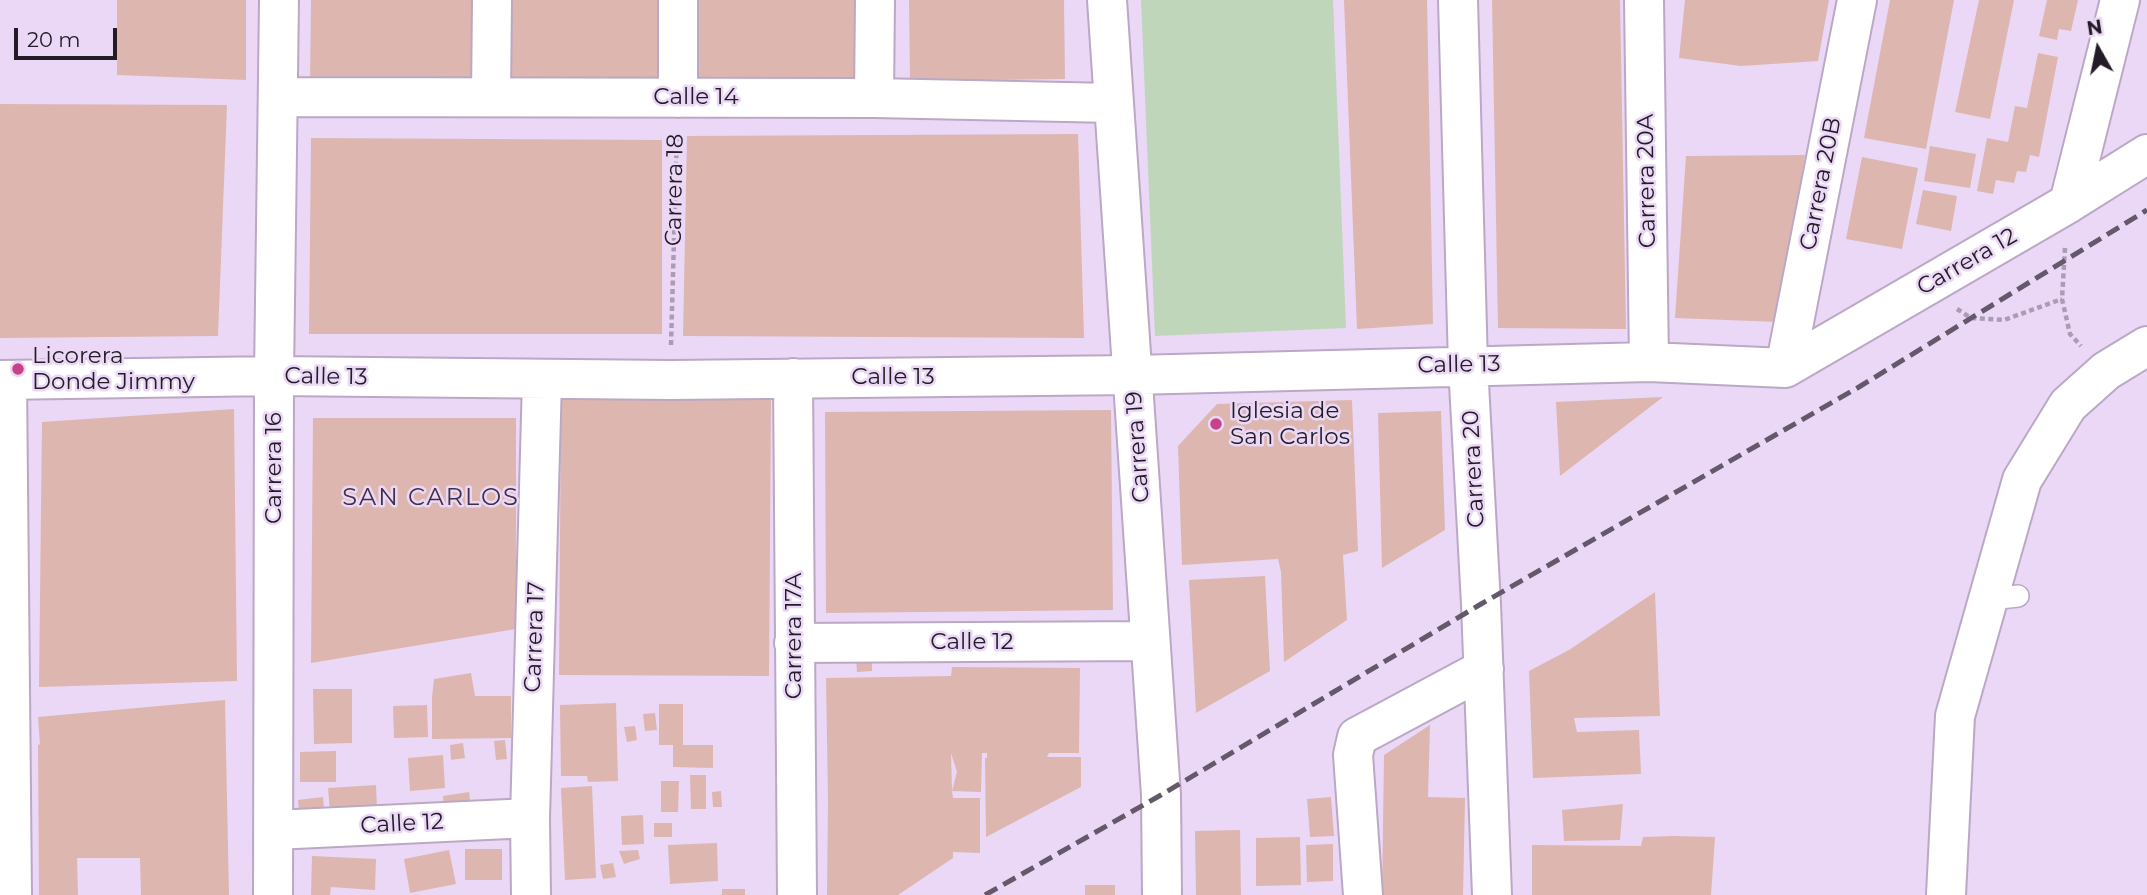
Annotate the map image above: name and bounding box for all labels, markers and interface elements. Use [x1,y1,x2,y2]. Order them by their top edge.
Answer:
scale bar [18,14,121,58]
north arrow [2063,14,2133,84]
text: N [2085,15,2104,40]
text: 20 m [27,27,81,52]
street label: Calle 14 [653,83,739,111]
street label: Carrera 20A [1632,114,1662,248]
street label: Carrera 20B [1795,115,1847,253]
street label: Carrera 18 [660,134,690,246]
street label: Carrera 12 [1912,222,2022,302]
place label: Licorera Donde Jimmy [32,342,195,396]
street label: Calle 13 [1417,350,1501,380]
marker: Licorera Donde Jimmy [10,361,26,377]
street label: Calle 13 [284,362,368,392]
street label: Calle 13 [851,363,935,391]
street label: Carrera 19 [1120,390,1156,504]
place label: Iglesia de San Carlos [1230,397,1350,451]
street label: Carrera 20 [1457,410,1491,528]
street label: Carrera 16 [260,412,288,524]
marker: Iglesia de San Carlos [1208,416,1224,432]
district label: SAN CARLOS [343,484,519,512]
street label: Carrera 17A [780,573,808,699]
street label: Carrera 17 [519,581,551,693]
street label: Calle 12 [930,628,1014,656]
street label: Calle 12 [360,808,444,840]

